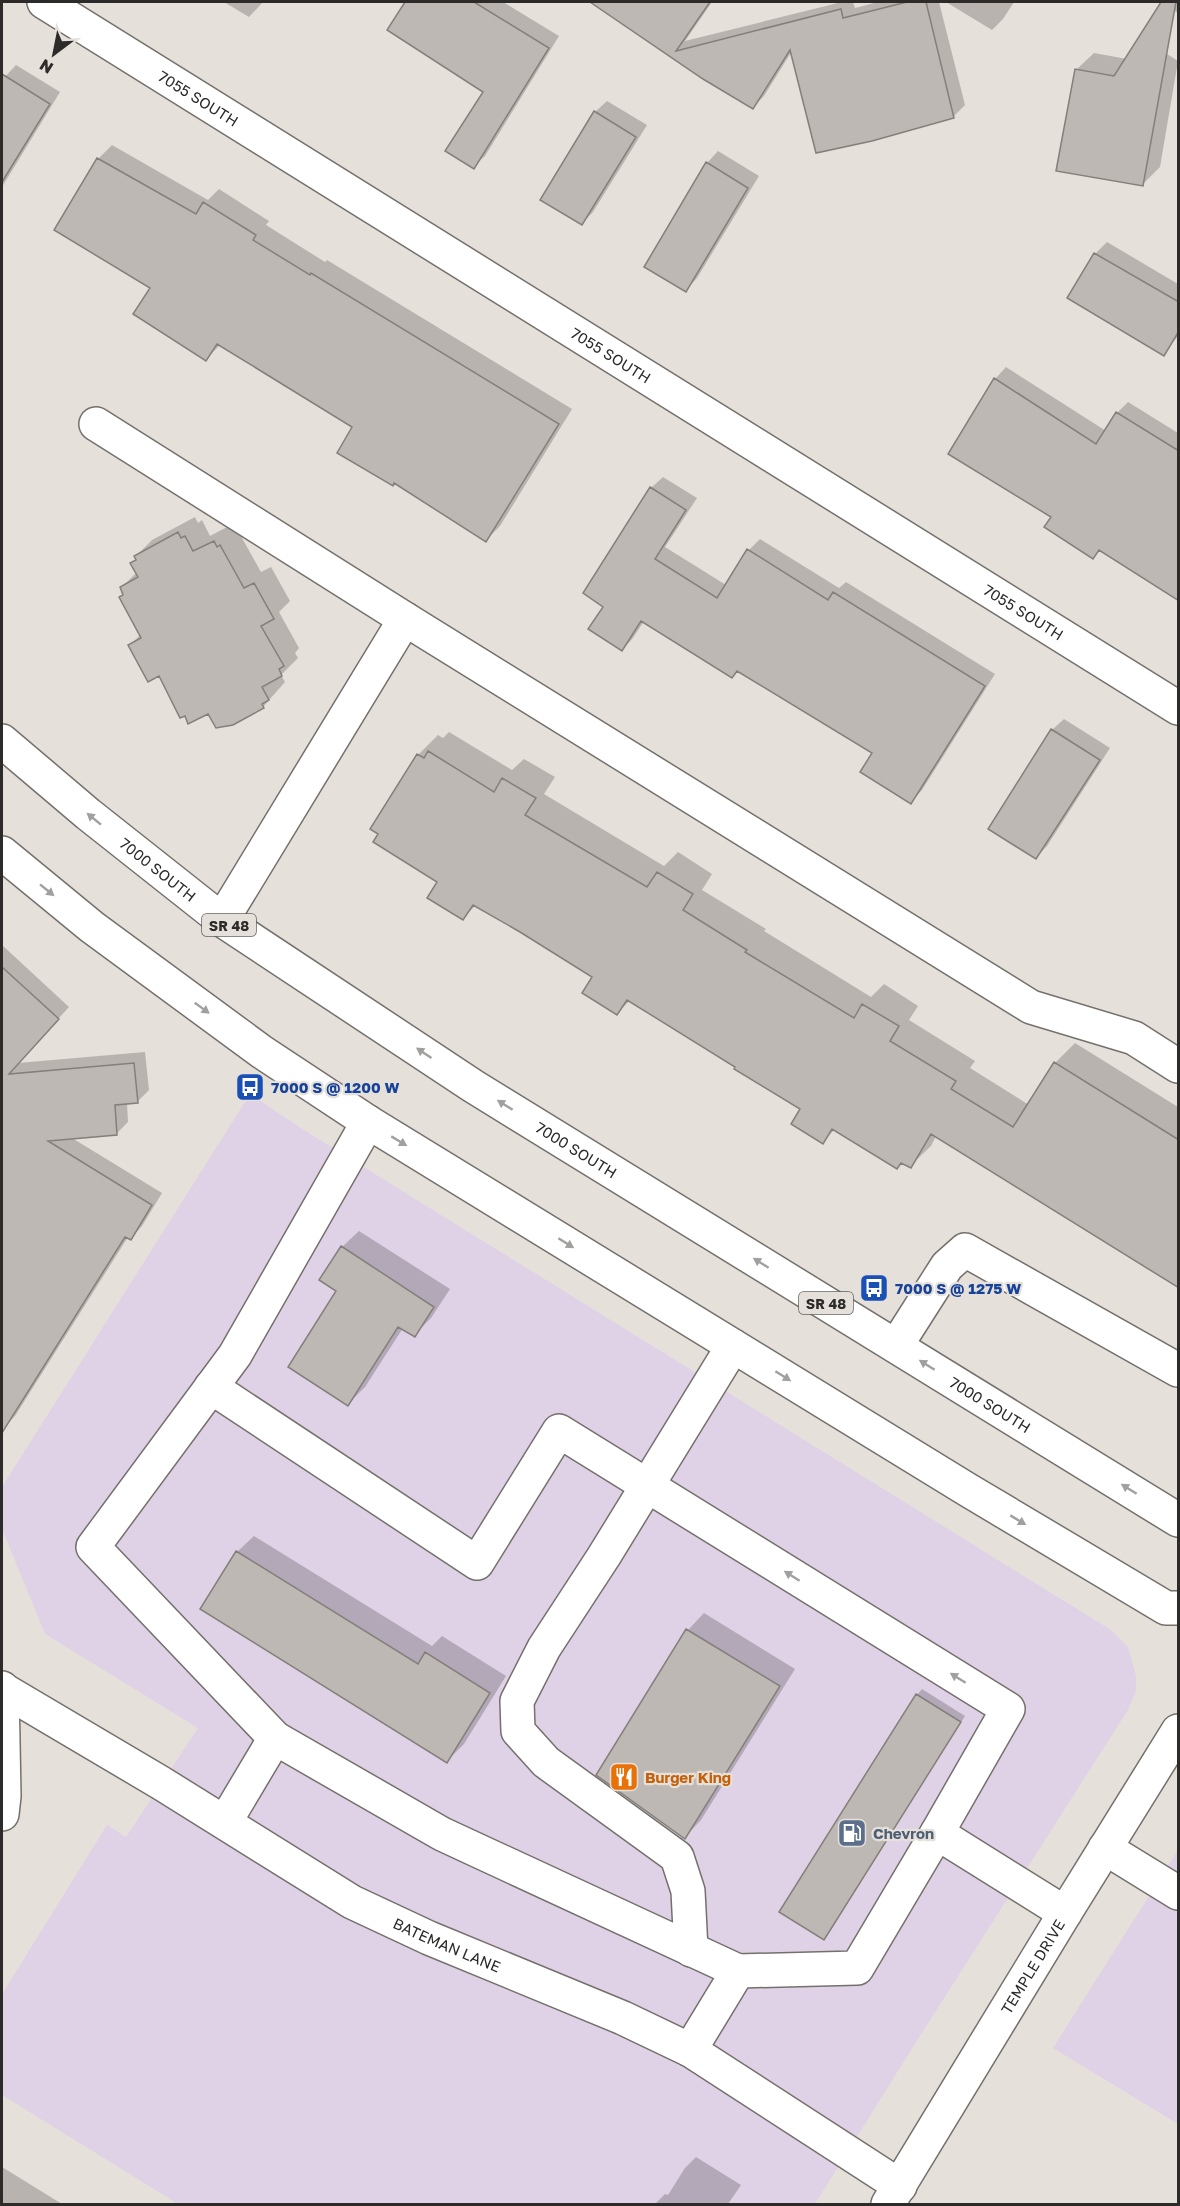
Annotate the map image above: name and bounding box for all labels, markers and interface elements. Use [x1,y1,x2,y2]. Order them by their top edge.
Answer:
north arrow [24,24,84,84]
text: N [36,55,57,78]
street label: 7055 SOUTH [155,67,242,130]
street label: 7055 SOUTH [568,323,654,387]
street label: 7055 SOUTH [980,580,1067,644]
one-way arrow [87,813,102,825]
street label: 7000 SOUTH [116,834,200,905]
one-way arrow [39,884,55,897]
road number: SR 48 [202,914,256,936]
one-way arrow [194,1002,210,1014]
one-way arrow [416,1048,432,1059]
bus stop icon: 7000 S @ 1200 W [234,1071,266,1103]
place label: 7000 S @ 1200 W [271,1078,399,1096]
one-way arrow [497,1100,513,1111]
street label: 7000 SOUTH [532,1118,620,1181]
one-way arrow [391,1135,407,1146]
one-way arrow [558,1237,574,1248]
one-way arrow [753,1257,769,1268]
bus stop icon: 7000 S @ 1275 W [858,1272,890,1304]
place label: 7000 S @ 1275 W [895,1279,1021,1297]
road number: SR 48 [799,1292,853,1314]
one-way arrow [919,1359,935,1370]
one-way arrow [775,1371,791,1382]
street label: 7000 SOUTH [946,1373,1034,1436]
one-way arrow [1121,1484,1137,1495]
one-way arrow [1010,1515,1026,1526]
one-way arrow [784,1570,800,1581]
one-way arrow [950,1673,966,1684]
restaurant icon: Burger King [608,1761,640,1793]
place label: Burger King [645,1768,731,1786]
fuel station icon: Chevron [836,1817,868,1849]
place label: Chevron [873,1824,934,1842]
street label: BATEMAN LANE [391,1914,503,1976]
street label: TEMPLE DRIVE [997,1916,1068,2017]

